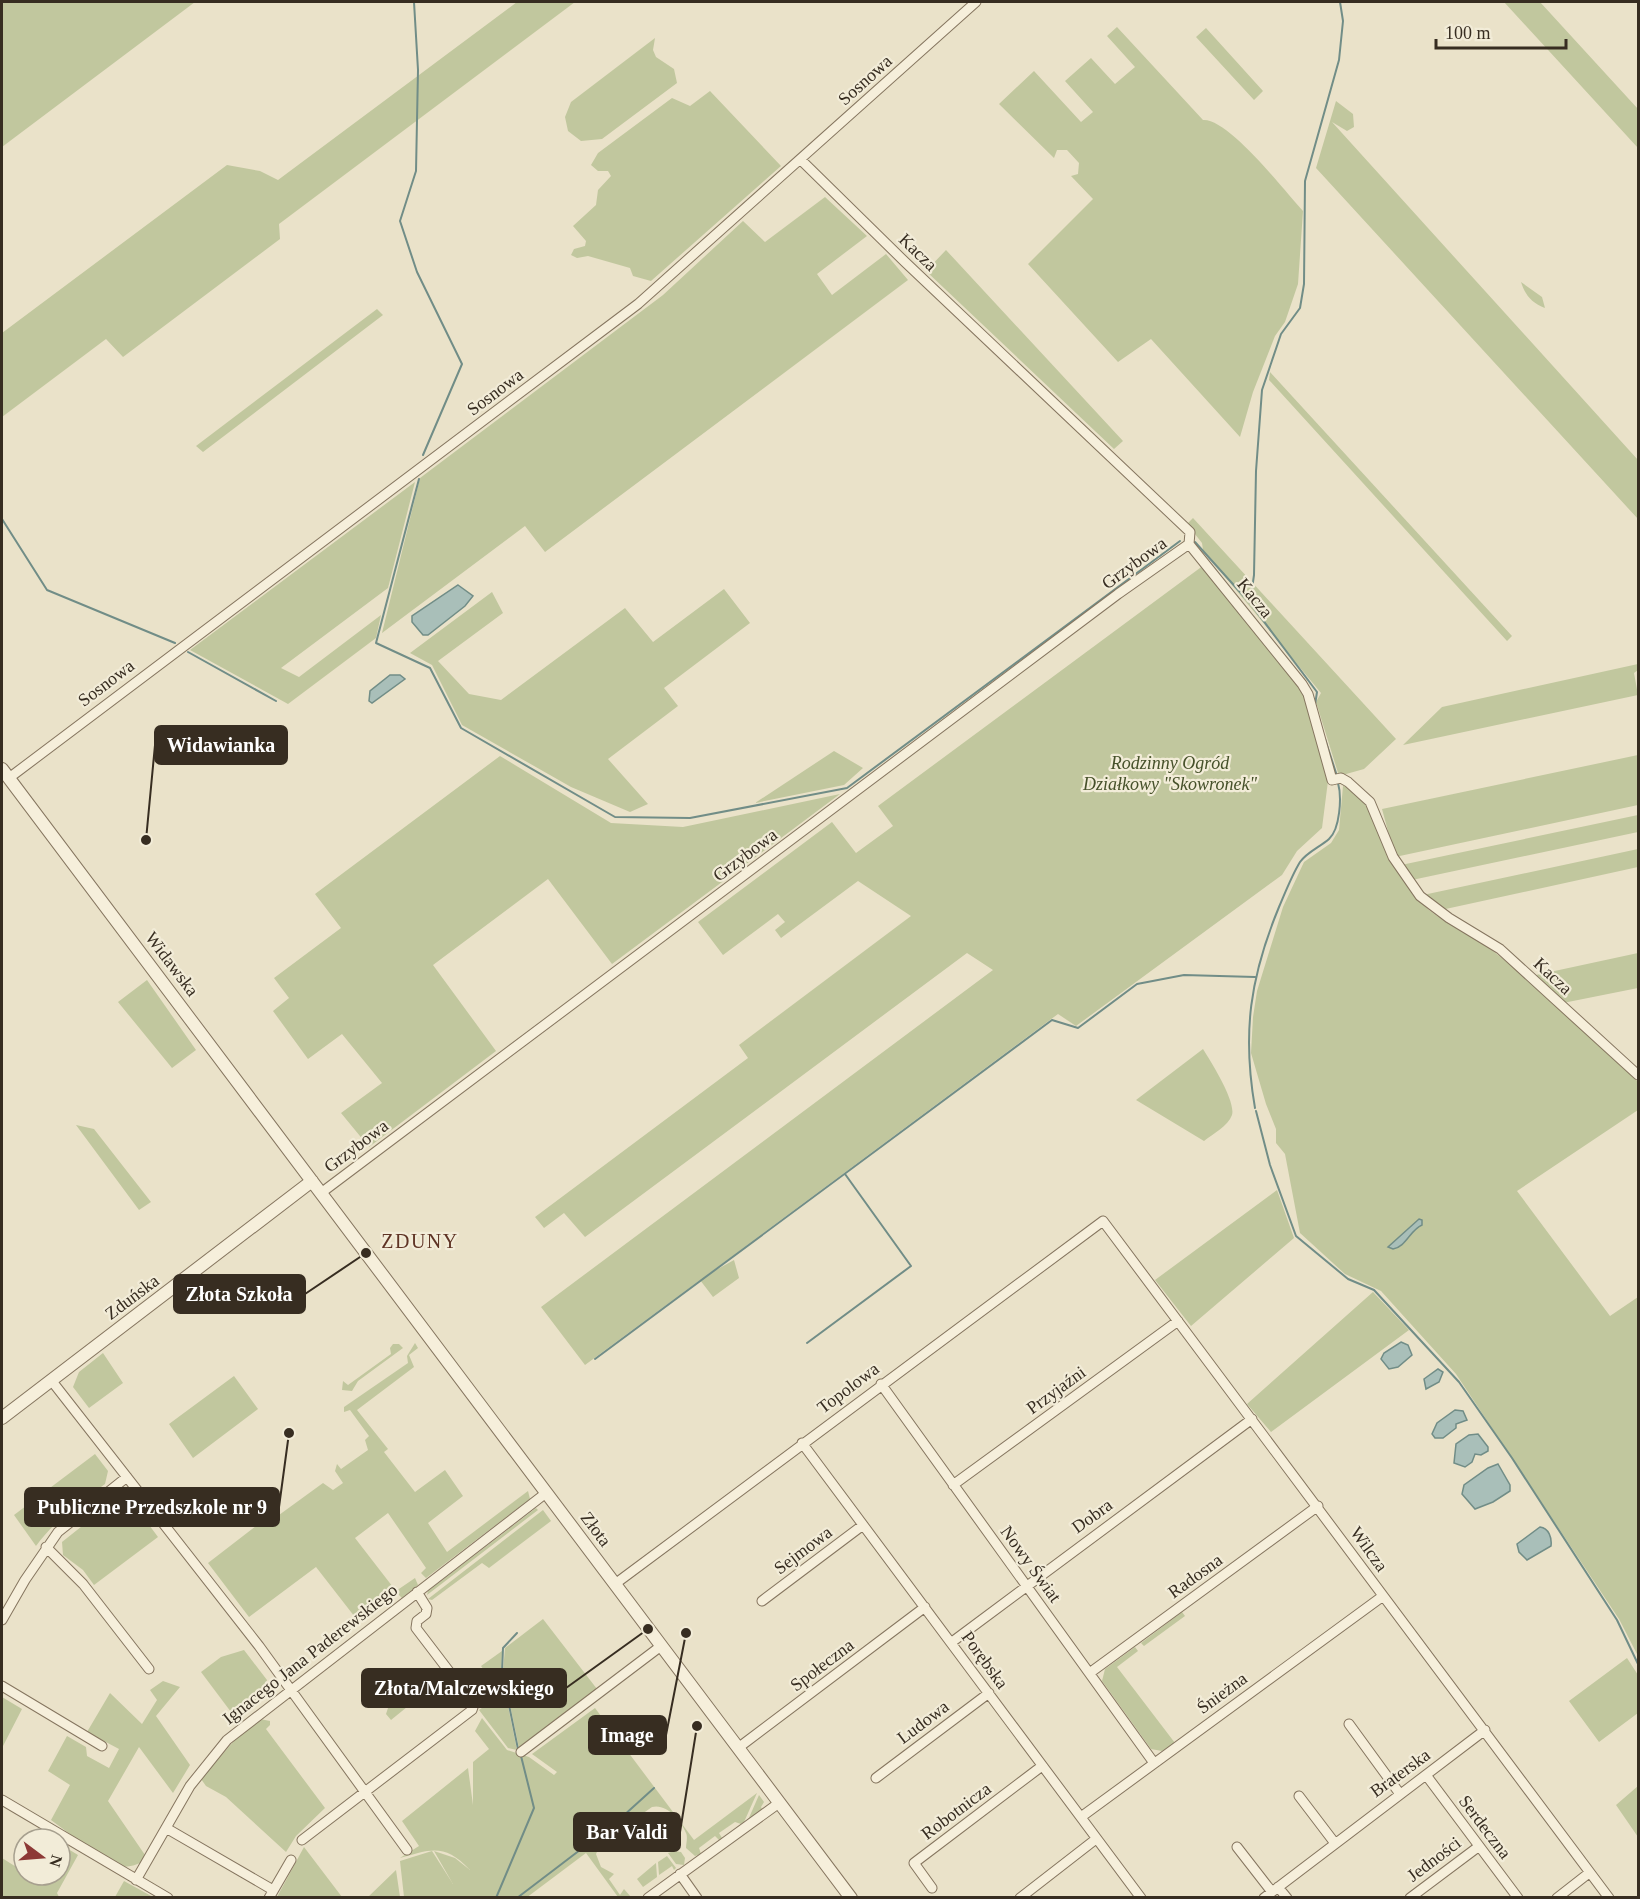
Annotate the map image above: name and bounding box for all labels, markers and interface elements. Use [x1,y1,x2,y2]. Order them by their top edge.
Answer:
scale bar [1436,12,1566,50]
text: 100 m [1445,23,1491,43]
street label: Sosnowa [834,51,896,109]
street label: Kacza [895,229,941,275]
street label: Sosnowa [463,364,527,420]
street label: Grzybowa [1098,533,1170,593]
street label: Kacza [1233,574,1277,622]
street label: Sosnowa [74,655,138,711]
callout: Widawianka [155,726,287,764]
text: Widawianka [167,734,275,756]
park label: Rodzinny Ogród Działkowy "Skowronek" [1082,753,1257,794]
street label: Grzybowa [709,824,781,886]
street label: Widawska [141,928,203,1000]
street label: Kacza [1530,953,1576,999]
street label: Grzybowa [320,1115,392,1177]
district label: ZDUNY [381,1230,459,1252]
street label: Zduńska [101,1270,163,1324]
callout: Złota Szkoła [174,1275,305,1313]
text: Złota Szkoła [185,1283,293,1305]
street label: Topolowa [813,1358,883,1418]
street label: Przyjaźni [1023,1362,1089,1418]
callout: Publiczne Przedszkole nr 9 [25,1488,279,1526]
street label: Dobra [1068,1495,1116,1537]
text: Publiczne Przedszkole nr 9 [37,1496,267,1518]
street label: Złota [577,1508,615,1550]
street label: Nowy Świat [997,1521,1066,1606]
street label: Sejmowa [770,1522,836,1578]
street label: Wilcza [1346,1523,1392,1575]
street label: Radosna [1164,1550,1226,1602]
street label: Ignacego Jana Paderewskiego [219,1580,401,1728]
street label: Porębska [958,1627,1012,1693]
street label: Społeczna [786,1635,858,1695]
street label: Śnieżna [1192,1667,1251,1718]
callout: Złota/Malczewskiego [362,1669,566,1707]
text: Złota/Malczewskiego [374,1677,554,1700]
street label: Ludowa [893,1696,953,1748]
callout: Image [589,1716,666,1754]
text: Image [600,1724,654,1747]
street label: Braterska [1366,1745,1434,1801]
street label: Robotnicza [917,1778,995,1844]
street label: Serdeczna [1455,1791,1515,1863]
callout: Bar Valdi [574,1813,680,1851]
text: Bar Valdi [586,1821,668,1843]
north arrow [12,1827,72,1887]
street label: Jedności [1403,1832,1465,1886]
text: N [46,1853,66,1869]

